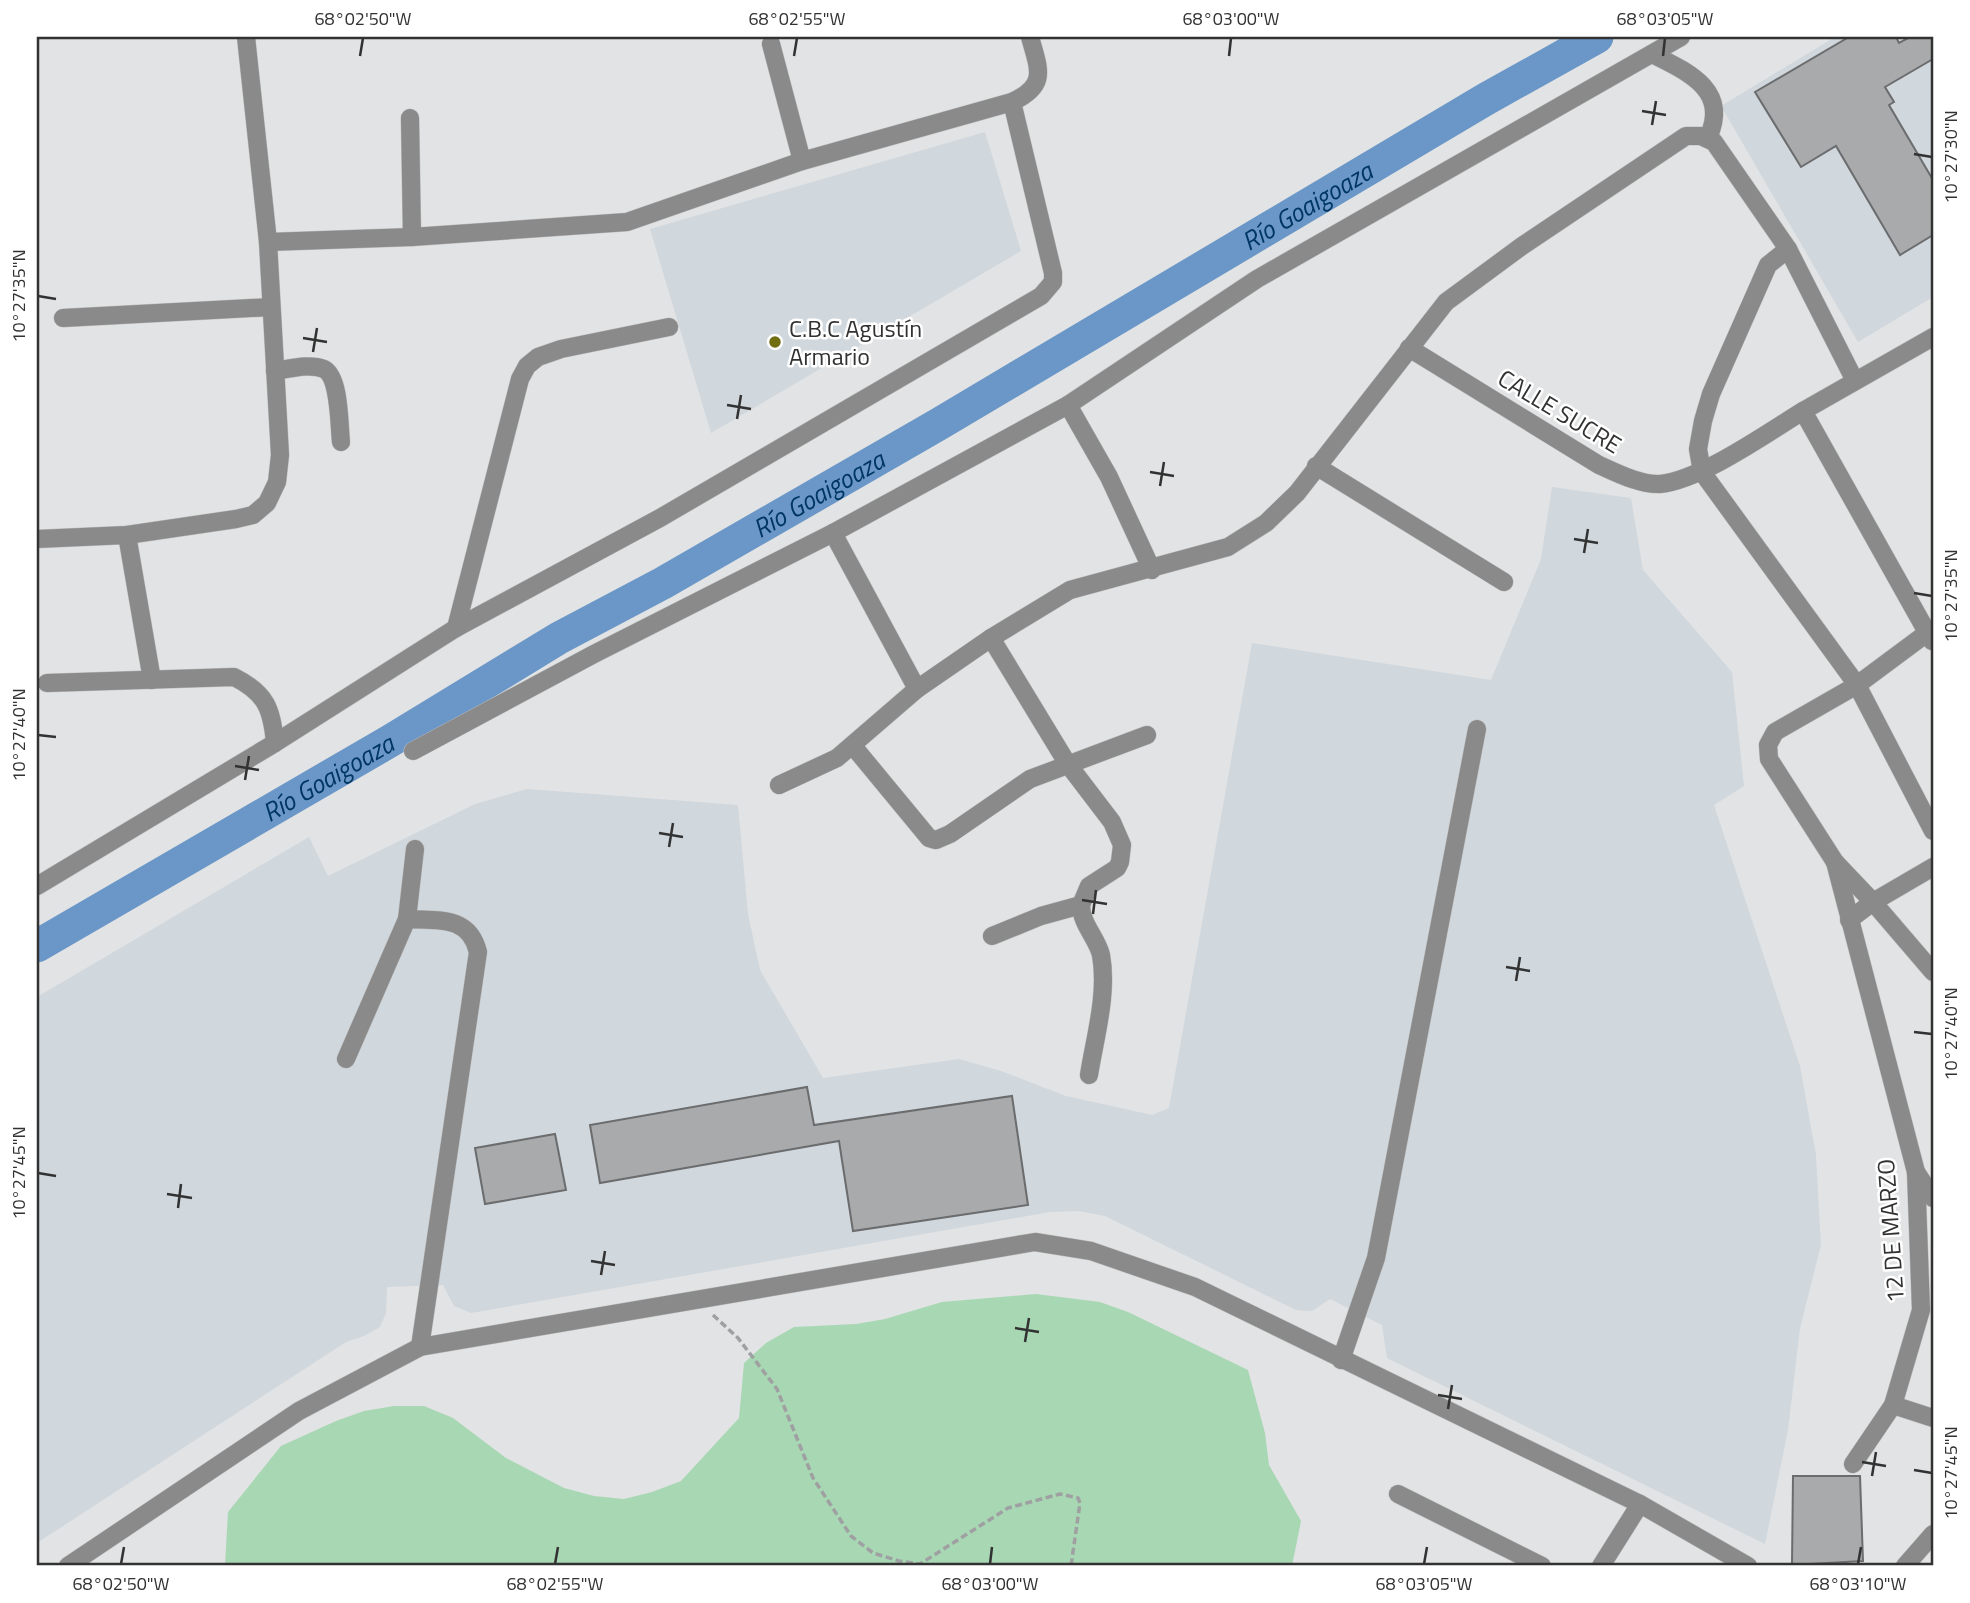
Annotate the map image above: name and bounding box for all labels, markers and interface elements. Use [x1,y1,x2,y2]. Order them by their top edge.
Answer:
text: 68°02'50"W [315,5,412,32]
text: 68°02'55"W [749,5,846,32]
text: 68°03'00"W [1183,5,1280,32]
text: 68°03'05"W [1617,5,1714,32]
text: 10°27'30"N [1937,110,1964,204]
water label: Río Goaigoaza [1234,150,1381,260]
text: 10°27'35"N [5,249,32,343]
place label: C.B.C Agustín Armario [789,310,922,374]
marker: C.B.C Agustín Armario [767,334,783,350]
street label: CALLE SUCRE [1491,360,1629,462]
water label: Río Goaigoaza [745,439,893,547]
text: 10°27'35"N [1937,549,1964,643]
text: 10°27'40"N [5,688,32,782]
water label: Río Goaigoaza [254,723,402,831]
text: 10°27'40"N [1937,987,1964,1081]
text: 10°27'45"N [5,1126,32,1220]
street label: 12 DE MARZO [1867,1158,1913,1304]
text: 10°27'45"N [1937,1426,1964,1520]
text: 68°02'50"W [73,1570,170,1597]
text: 68°02'55"W [507,1570,604,1597]
text: 68°03'00"W [942,1570,1039,1597]
text: 68°03'05"W [1376,1570,1473,1597]
text: 68°03'10"W [1810,1570,1907,1597]

